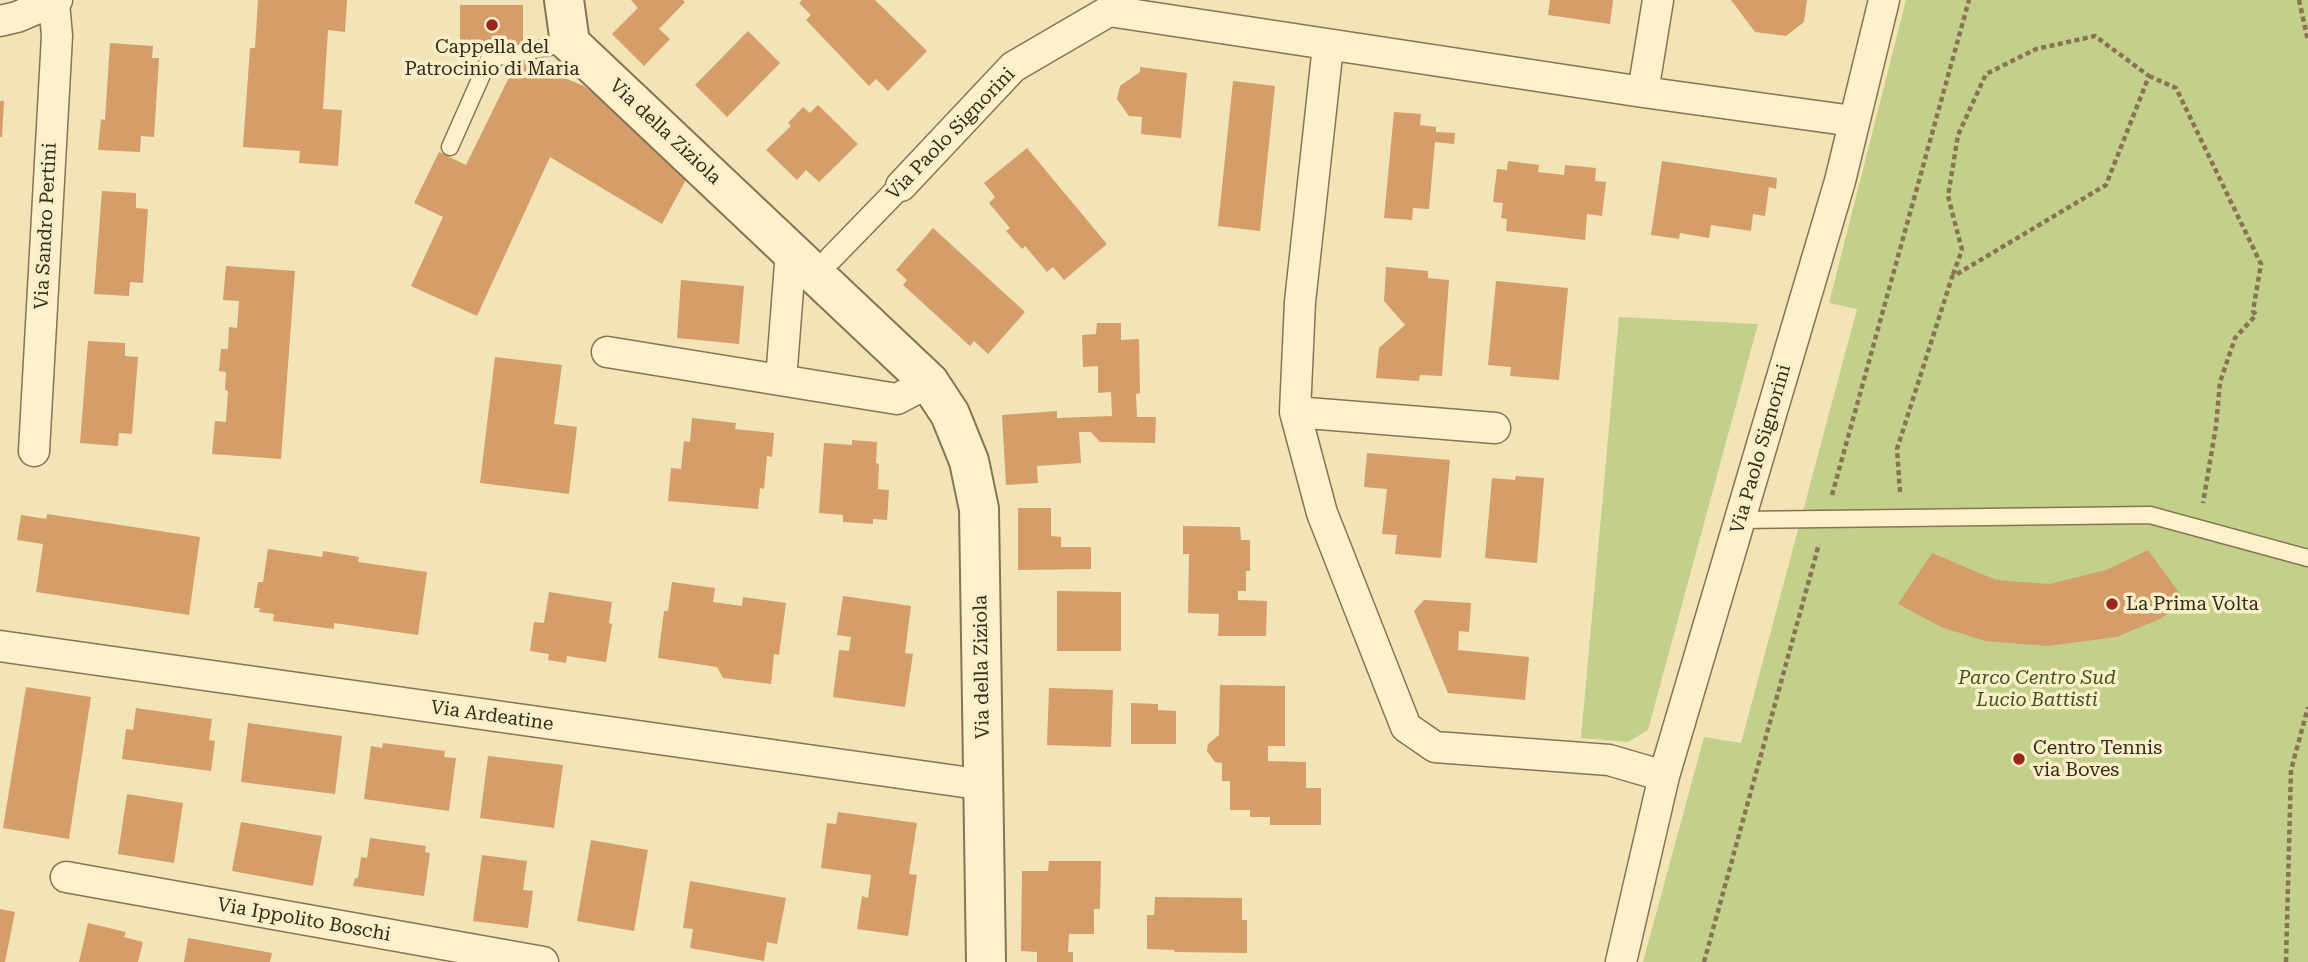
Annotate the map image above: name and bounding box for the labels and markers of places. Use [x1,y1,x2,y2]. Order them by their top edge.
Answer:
marker: Cappella del Patrocinio di Maria [484,17,500,33]
place label: Cappella del Patrocinio di Maria [404,36,580,80]
place label: La Prima Volta [2126,593,2259,615]
marker: La Prima Volta [2104,596,2120,612]
place label: Centro Tennis via Boves [2033,737,2162,781]
marker: Centro Tennis via Boves [2011,751,2027,767]

